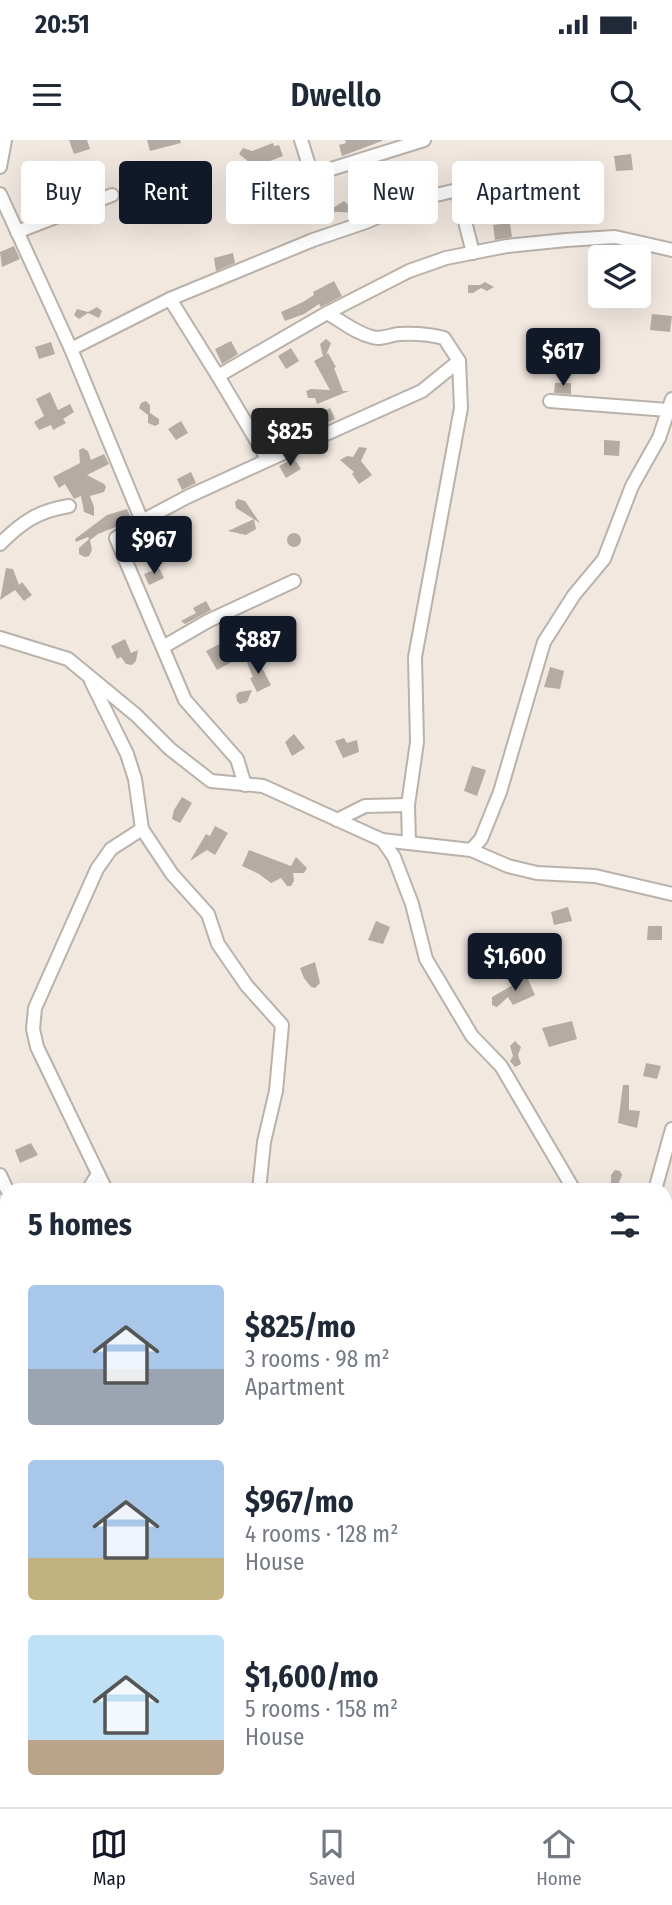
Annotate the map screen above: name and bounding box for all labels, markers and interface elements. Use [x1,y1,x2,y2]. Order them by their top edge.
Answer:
text: 20:51 [35,9,90,40]
icon: menu [28,76,66,114]
text: Dwello [290,76,382,114]
icon: search [606,76,644,114]
chip: Buy [21,161,105,224]
chip: Rent [119,161,212,224]
chip: Filters [226,161,334,224]
chip: New [348,161,438,224]
chip: Apartment [452,161,604,224]
map controls [588,245,651,308]
button: layers [588,245,651,308]
pin: $617 [522,328,604,388]
text: $617 [542,337,584,365]
pin: $825 [249,408,331,468]
text: $825 [267,417,313,445]
pin: $967 [113,516,195,576]
text: $967 [132,525,176,553]
pin: $887 [217,616,299,676]
text: $887 [235,625,281,653]
pin: $1,600 [458,934,572,993]
text: $1,600 [484,942,546,970]
icon: filters [606,1206,644,1244]
text: 5 homes [28,1207,132,1243]
text: $825/mo [245,1309,356,1345]
icon: home [84,1313,168,1397]
text: 3 rooms · 98 m² [245,1345,390,1373]
text: Apartment [245,1373,345,1401]
text: $967/mo [245,1484,354,1520]
icon: home [84,1488,168,1572]
text: 4 rooms · 128 m² [245,1520,398,1548]
text: House [245,1548,304,1576]
text: $1,600/mo [245,1659,379,1695]
icon: home [84,1663,168,1747]
text: 5 rooms · 158 m² [245,1695,398,1723]
text: House [245,1723,304,1751]
tab: Map [90,1825,128,1890]
tab: Saved [309,1825,355,1890]
tab: Home [536,1825,582,1890]

